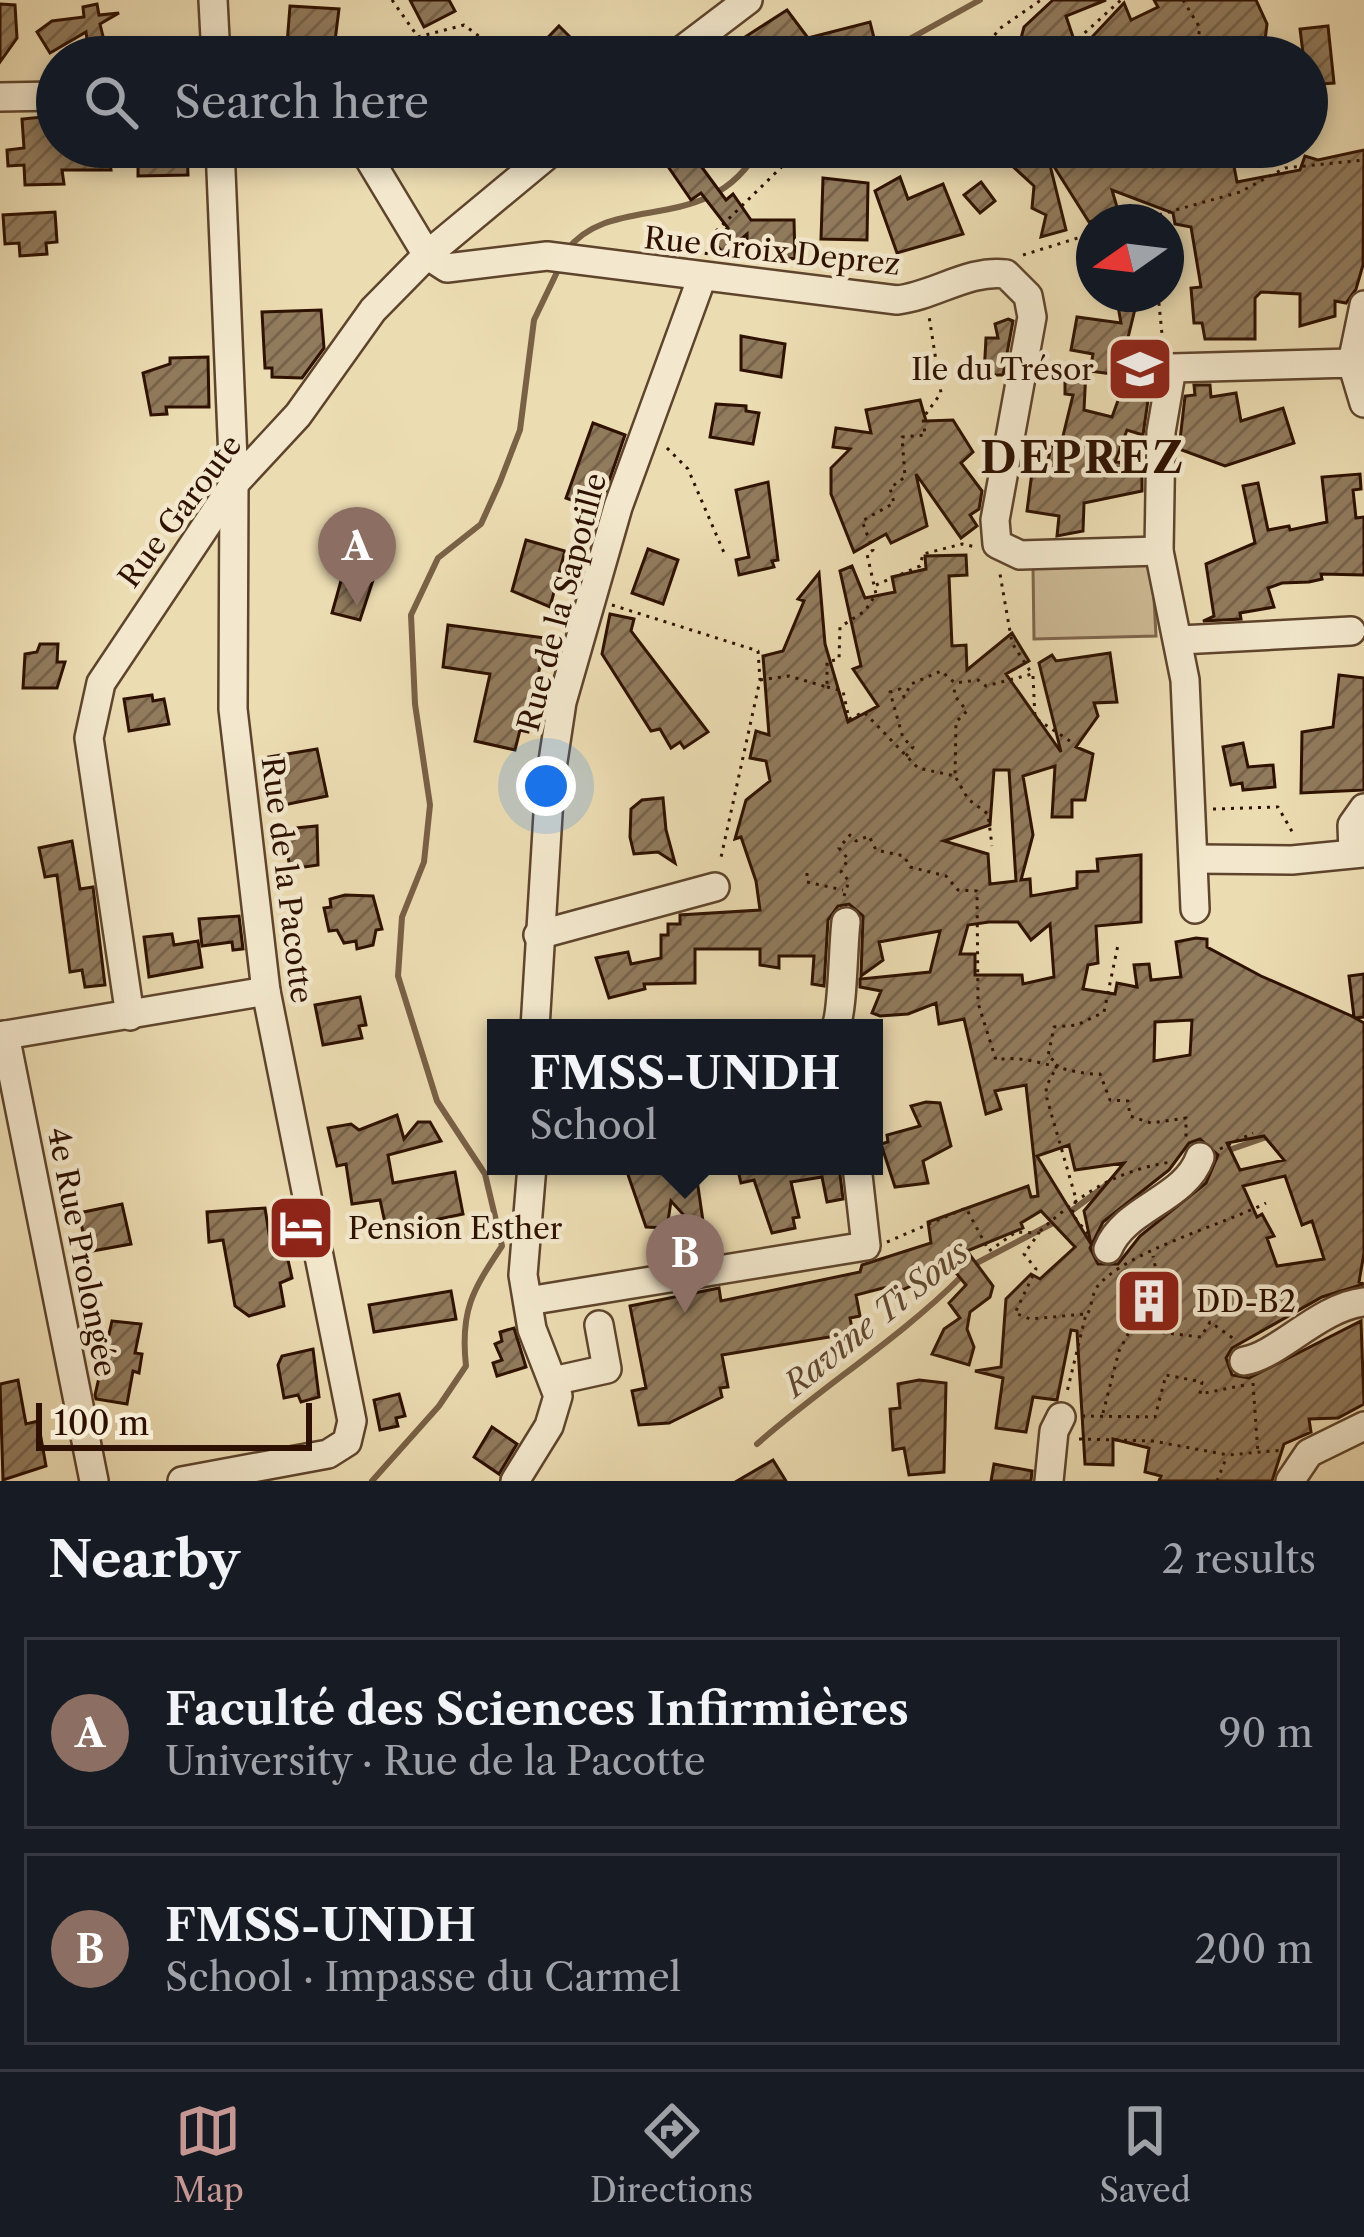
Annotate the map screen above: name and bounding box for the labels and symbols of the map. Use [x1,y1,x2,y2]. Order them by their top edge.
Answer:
north arrow [1076,204,1184,312]
street label: Rue Croix Deprez [642,219,902,283]
school or university icon: Ile du Trésor [1105,334,1175,404]
place label: Ile du Trésor [911,351,1094,388]
street label: Rue Garoute [111,427,249,595]
district label: DEPREZ [980,432,1186,484]
street label: Rue de la Sapotille [510,469,614,735]
pin: A [318,507,396,606]
street label: Rue de la Pacotte [254,755,320,1005]
your location [516,756,576,816]
street label: 4e Rue Prolongée [40,1124,124,1380]
hotel icon: Pension Esther [266,1193,336,1263]
place label: Pension Esther [348,1210,563,1247]
pin: B [646,1214,724,1313]
water label: Ravine Ti Sous [773,1231,977,1407]
building icon: DD-B2 [1114,1266,1184,1336]
place label: DD-B2 [1196,1283,1296,1320]
scale bar [36,1397,312,1450]

